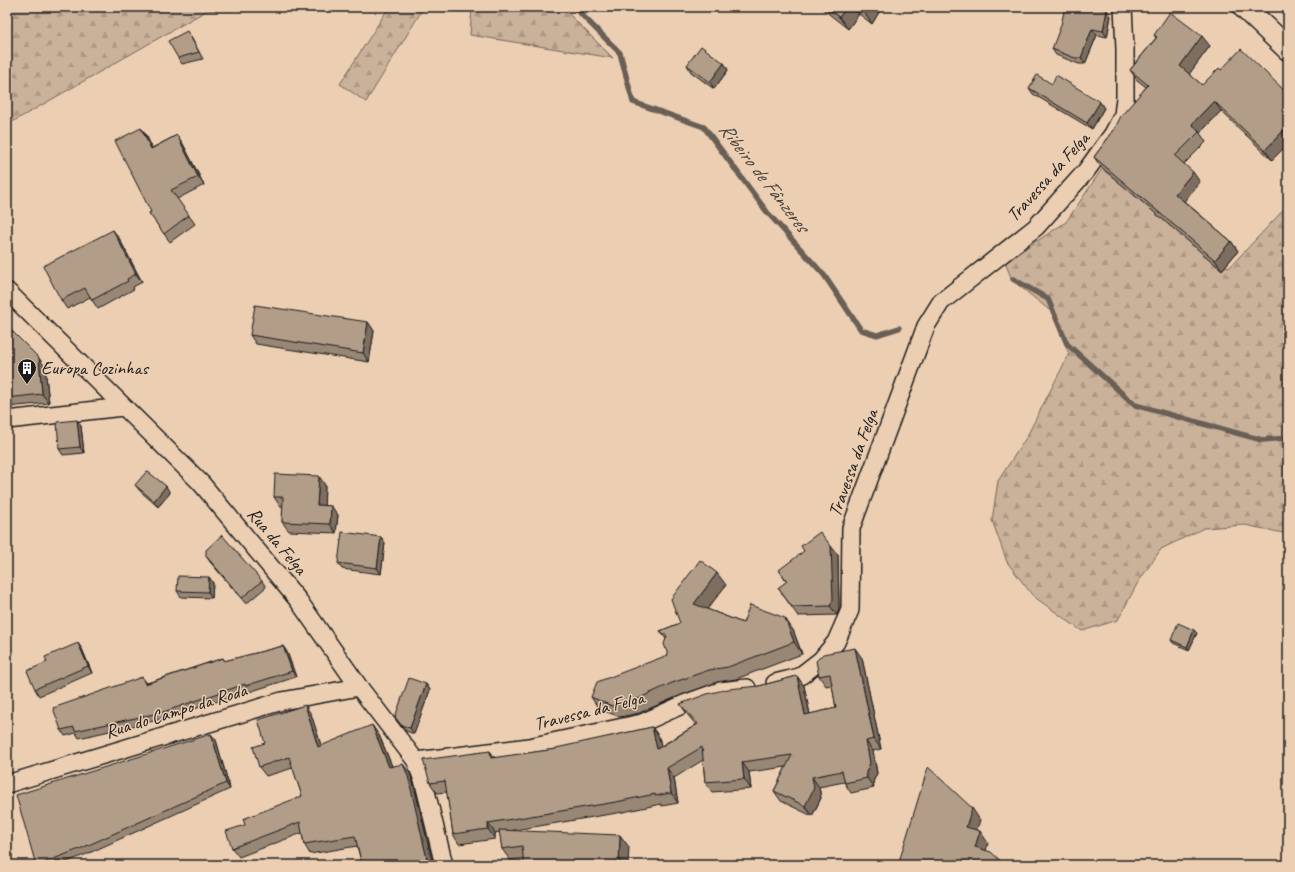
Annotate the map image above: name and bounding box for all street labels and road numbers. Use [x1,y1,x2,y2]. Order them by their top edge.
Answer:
street label: Travessa da Felga [1001,125,1096,227]
street label: Travessa da Felga [822,404,884,520]
street label: Rua da Felga [242,502,313,581]
street label: Rua do Campo da Roda [102,678,251,744]
street label: Travessa da Felga [531,685,649,736]

